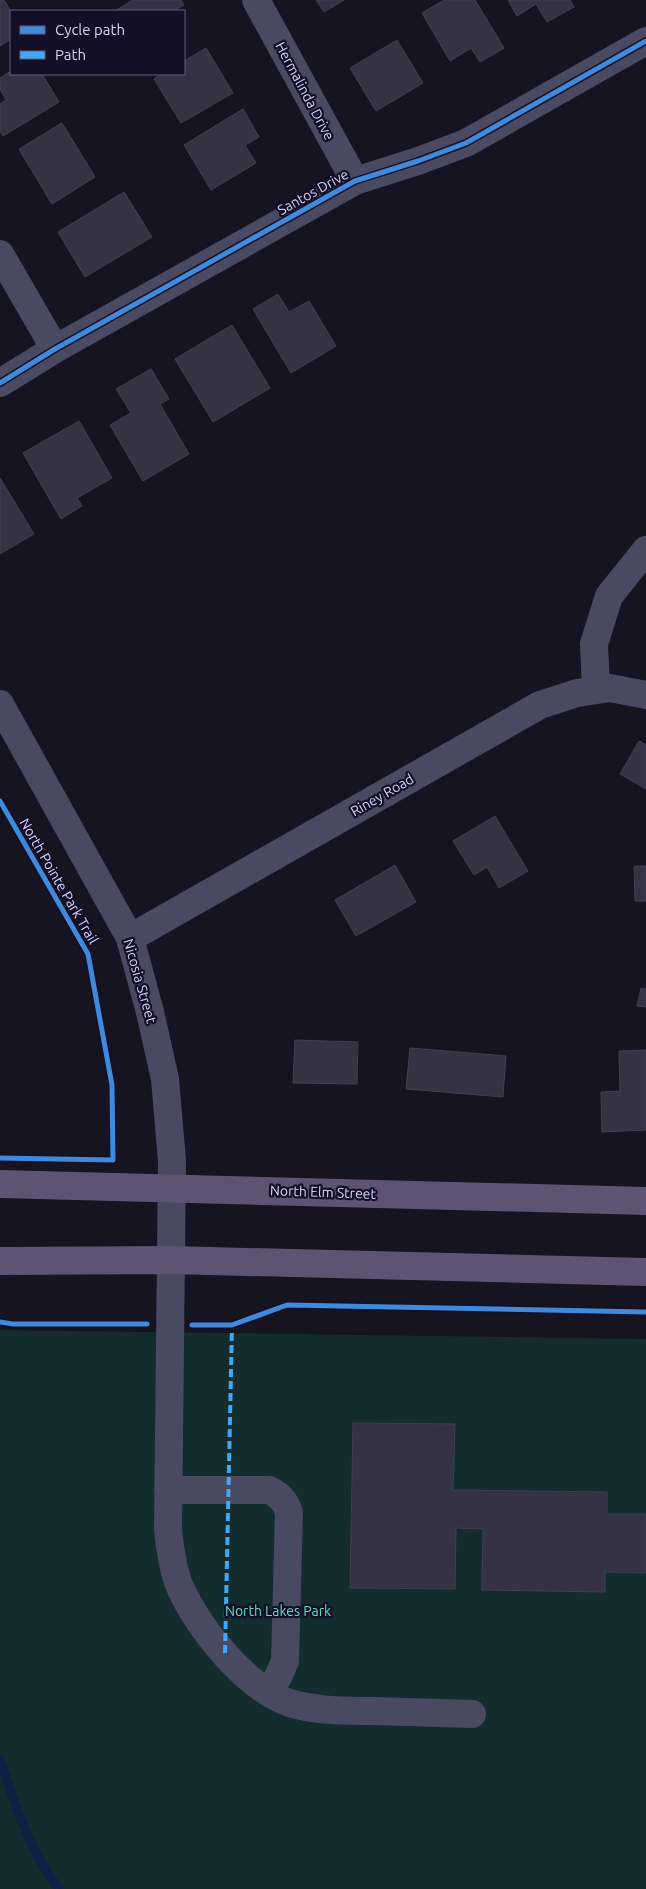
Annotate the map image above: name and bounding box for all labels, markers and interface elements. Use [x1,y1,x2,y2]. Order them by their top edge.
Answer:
legend [10,10,185,75]
text: Cycle path [55,21,125,38]
street label: Hermalinda Drive [272,39,338,143]
text: Path [55,46,86,63]
street label: Santos Drive [275,166,351,218]
street label: Riney Road [348,771,416,819]
street label: North Pointe Park Trail [16,815,102,947]
street label: Nicosia Street [120,937,160,1026]
street label: North Elm Street [270,1182,377,1202]
park label: North Lakes Park [225,1603,331,1619]

